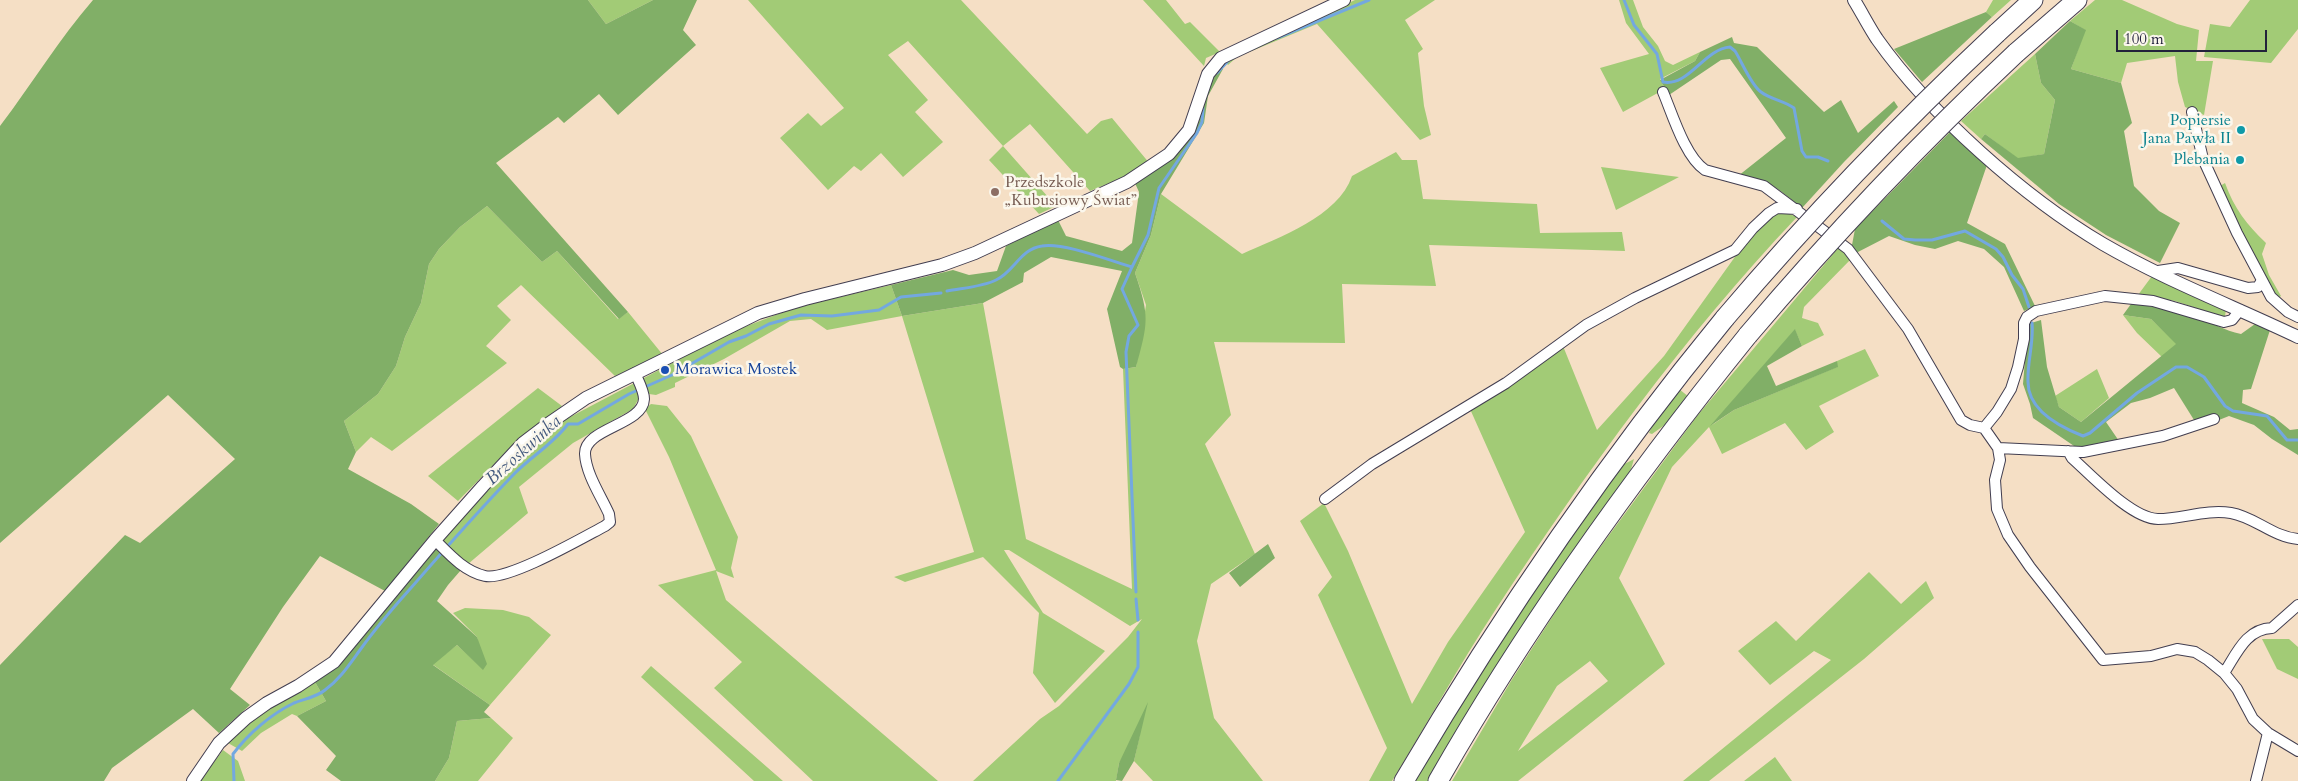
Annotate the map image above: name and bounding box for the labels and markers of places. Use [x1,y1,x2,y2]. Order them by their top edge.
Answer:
place label: Popiersie Jana Pawła II [2143,111,2231,149]
marker: Popiersie Jana Pawła II [2235,124,2247,136]
place label: Plebania [2173,150,2230,170]
marker: Plebania [2234,154,2246,166]
place label: Przedszkole „Kubusiowy Świat” [1005,173,1137,211]
marker: Przedszkole „Kubusiowy Świat” [989,186,1001,198]
place label: Morawica Mostek [675,360,797,380]
marker: Morawica Mostek [659,364,671,376]

